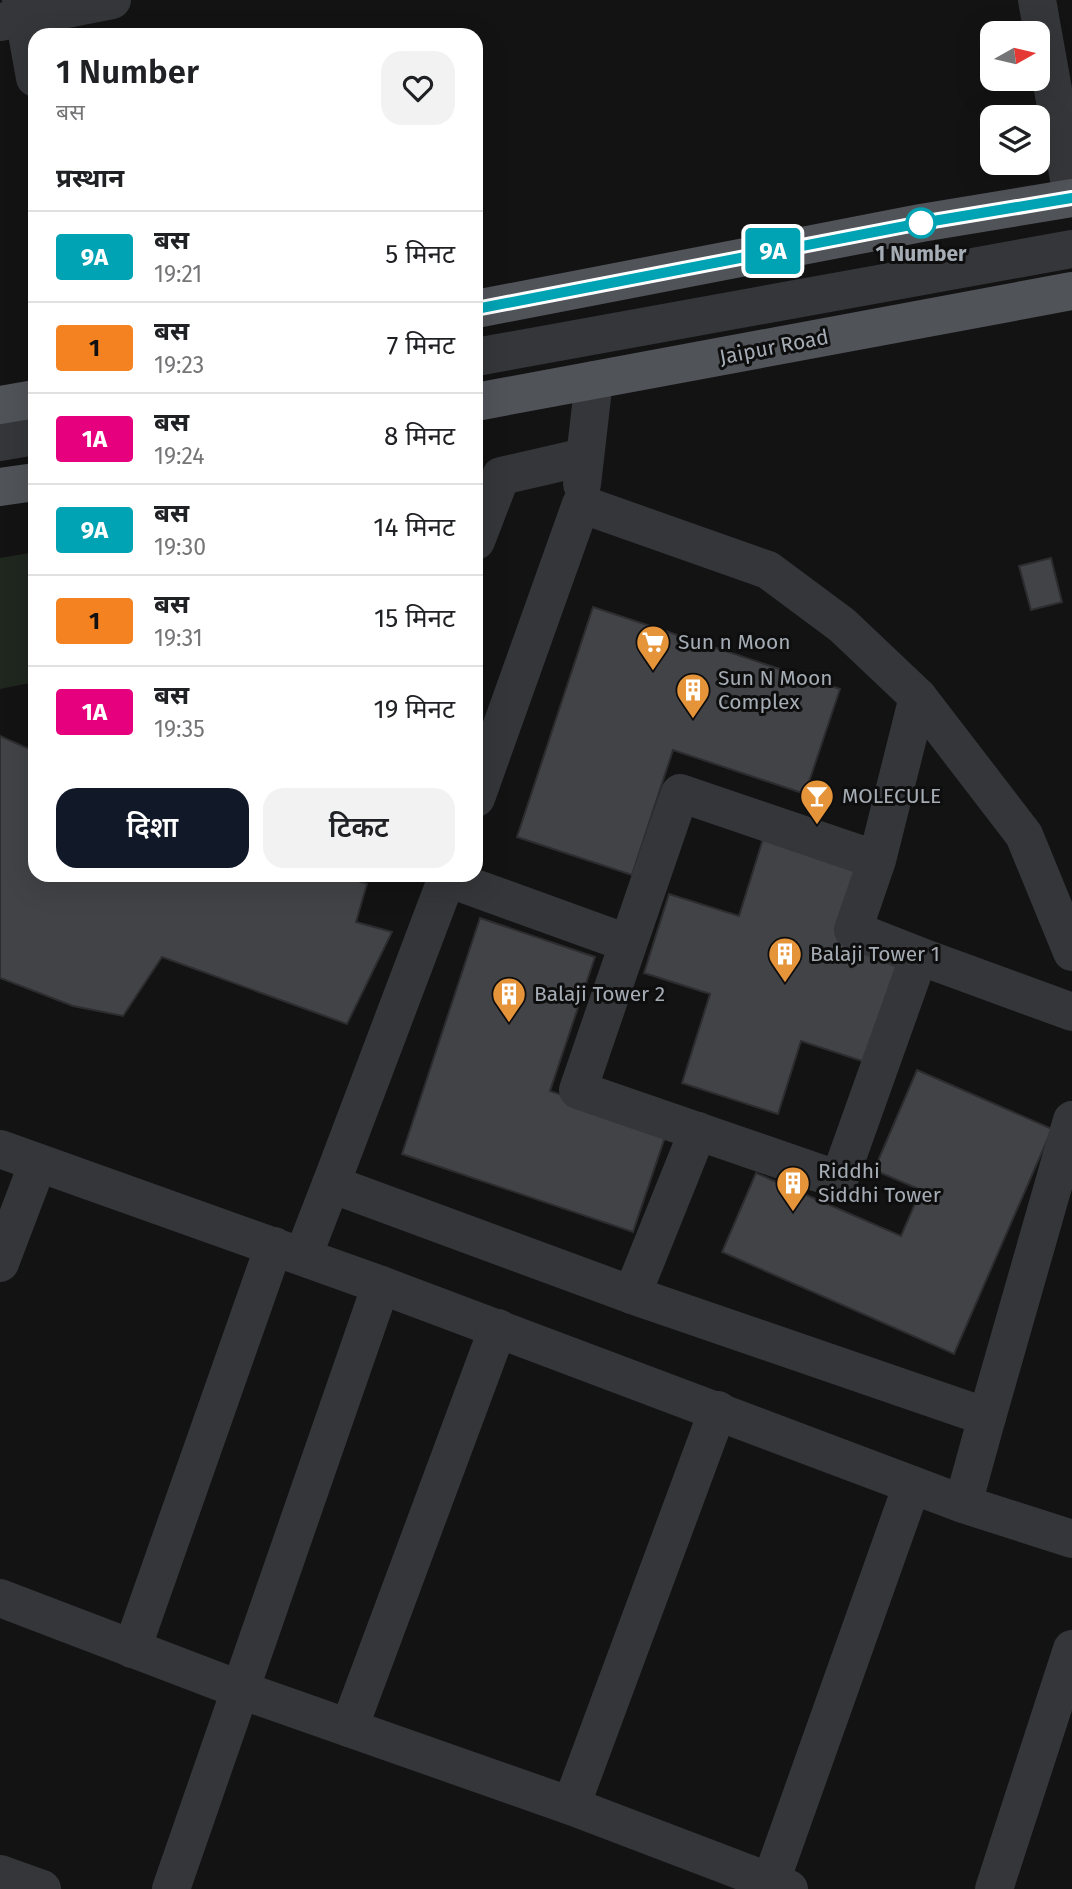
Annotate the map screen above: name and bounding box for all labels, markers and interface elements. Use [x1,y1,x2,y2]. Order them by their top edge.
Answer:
north arrow [980,21,1050,91]
map controls [980,21,1050,175]
button: heart [381,51,455,125]
text: 1 Number [56,52,199,92]
text: बस [56,98,85,126]
button: layers [980,105,1050,175]
text: प्रस्थान [56,163,124,194]
marker: 1 Number [906,208,936,238]
text: बस [154,225,189,256]
line badge: 9A [742,228,804,274]
text: 9A [759,237,787,265]
text: 5 मिनट [385,239,455,270]
place label: 1 Number [876,241,967,267]
text: 9A [81,243,108,271]
text: 19:21 [154,260,202,288]
text: बस [154,316,189,347]
street label: Jaipur Road [717,324,831,370]
text: 7 मिनट [387,330,455,361]
text: 1 [89,334,100,362]
text: 19:23 [154,351,204,379]
text: बस [154,407,189,438]
text: 8 मिनट [384,421,455,452]
text: 1A [82,425,107,453]
text: 19:24 [154,442,205,470]
text: बस [154,498,189,529]
text: 14 मिनट [373,512,455,543]
text: 9A [81,516,108,544]
text: 19:30 [154,533,206,561]
text: बस [154,589,189,620]
text: 15 मिनट [374,603,455,634]
text: 1 [89,607,100,635]
supermarket icon: Sun n Moon [634,623,672,672]
text: 19:31 [154,624,203,652]
place label: Sun n Moon [678,629,791,655]
place label: Sun N Moon Complex [718,665,833,715]
building icon: Sun N Moon Complex [674,671,712,720]
text: बस [154,680,189,711]
text: 19 मिनट [373,694,455,725]
text: 1A [82,698,107,726]
text: 19:35 [154,715,205,743]
bar icon: MOLECULE [798,777,836,826]
place label: MOLECULE [842,783,941,809]
button: दिशा [56,788,249,868]
button: टिकट [263,788,455,868]
building icon: Balaji Tower 1 [766,935,804,984]
place label: Balaji Tower 1 [810,941,940,967]
building icon: Balaji Tower 2 [490,975,528,1024]
place label: Balaji Tower 2 [534,981,665,1007]
place label: Riddhi Siddhi Tower [818,1158,941,1208]
building icon: Riddhi Siddhi Tower [774,1164,812,1213]

